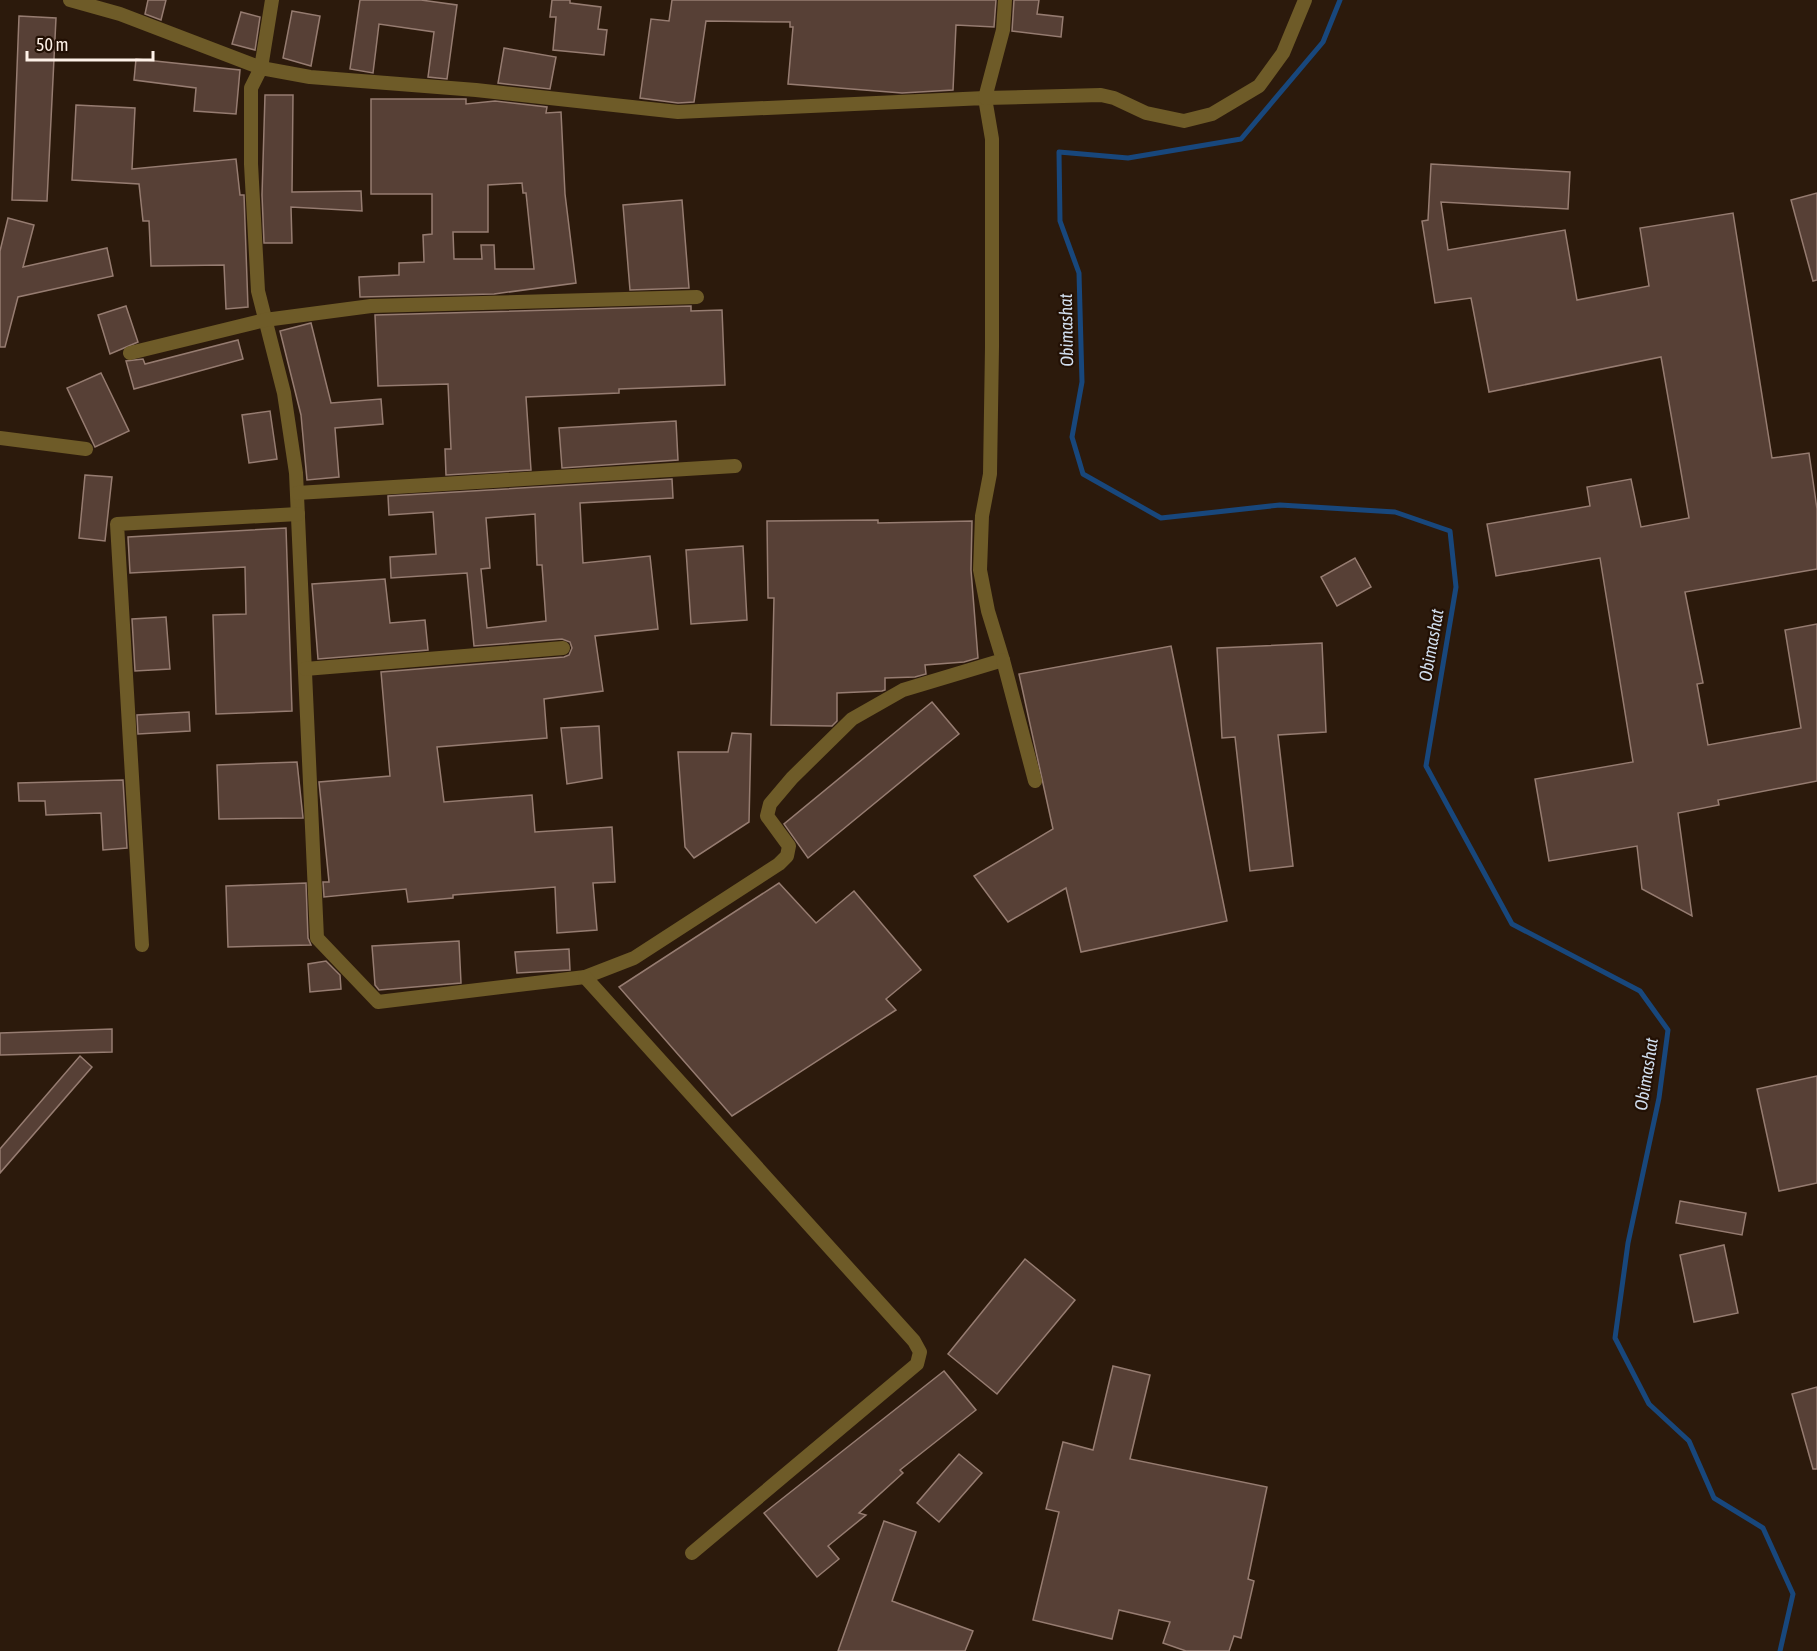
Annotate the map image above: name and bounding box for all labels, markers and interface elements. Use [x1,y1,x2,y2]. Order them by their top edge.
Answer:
scale bar [27,24,153,62]
text: 50 m [36,34,68,55]
water label: Obimashat [1055,292,1077,367]
water label: Obimashat [1414,606,1448,683]
water label: Obimashat [1630,1035,1662,1112]

